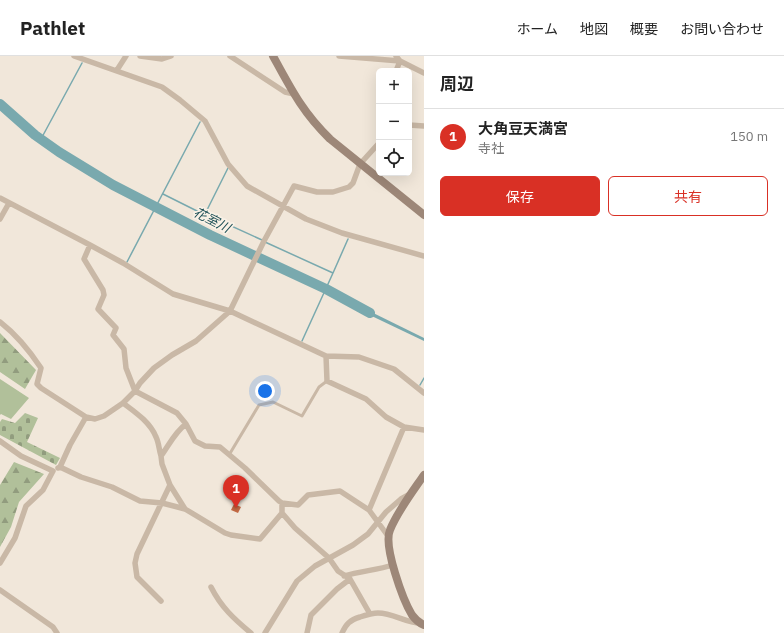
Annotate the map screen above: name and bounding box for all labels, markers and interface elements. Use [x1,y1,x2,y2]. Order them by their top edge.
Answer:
text: Pathlet [20,16,85,40]
text: ホーム [516,20,558,38]
text: 地図 [580,20,608,38]
text: 概要 [630,20,658,38]
text: お問い合わせ [680,20,764,38]
map controls [376,68,412,176]
button: + [376,68,412,104]
text: 周辺 [440,73,474,95]
button: − [376,104,412,140]
text: 大角豆天満宮 [478,119,568,138]
text: 1 [449,128,457,145]
text: 150 m [730,128,768,145]
button: locate [376,140,412,176]
text: 寺社 [478,140,504,157]
button: 保存 [440,176,600,216]
button: 共有 [608,176,768,216]
water label: 花室川 [191,204,235,237]
your location [255,381,275,401]
pin: 1 [223,475,249,508]

